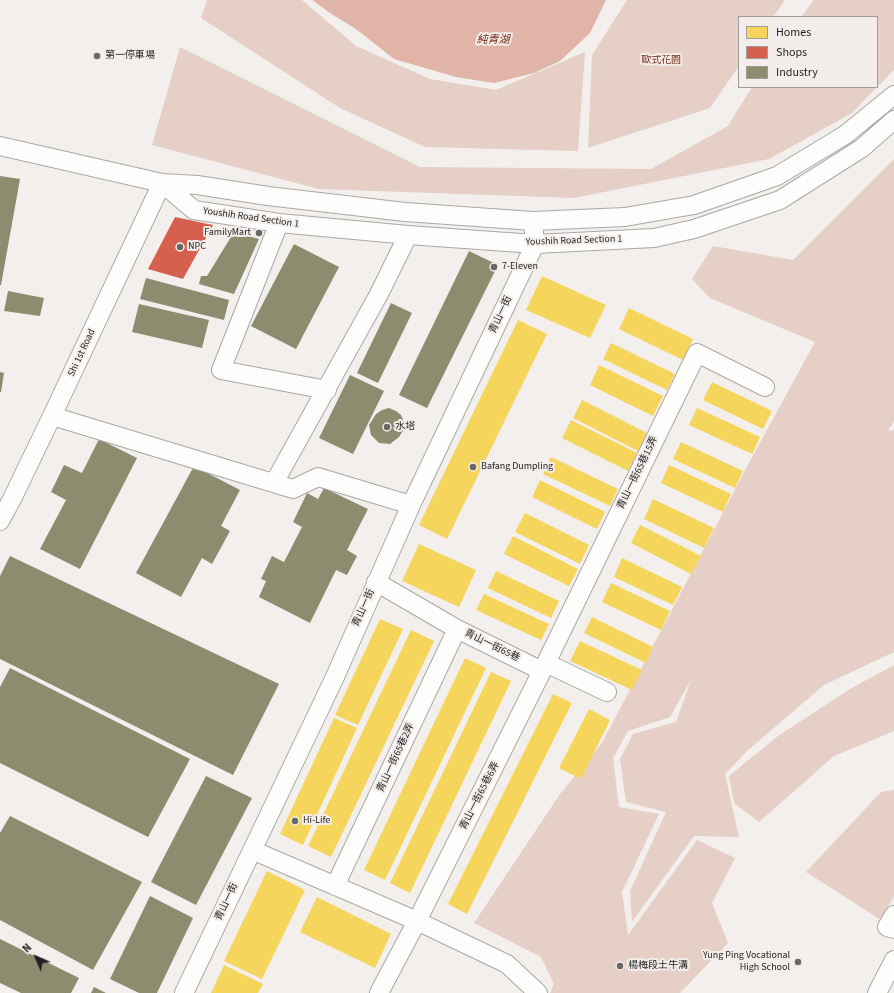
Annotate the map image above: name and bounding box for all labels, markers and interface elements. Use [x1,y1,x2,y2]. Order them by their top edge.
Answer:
legend [738,16,878,88]
text: Homes [776,24,811,41]
water label: 純青湖 [477,34,509,48]
text: Shops [776,44,807,61]
place label: 第一停車場 [105,50,155,62]
marker: 第一停車場 [92,51,102,61]
park label: 歐式花園 [641,55,681,67]
text: Industry [776,64,818,81]
street label: Youshih Road Section 1 [202,205,300,231]
place label: FamilyMart [204,227,251,239]
marker: FamilyMart [254,228,264,238]
street label: Youshih Road Section 1 [525,233,623,249]
place label: NPC [188,241,206,253]
marker: NPC [175,242,185,252]
place label: 7-Eleven [502,261,538,273]
marker: 7-Eleven [489,262,499,272]
street label: 青山一街 [487,294,515,336]
street label: Shi 1st Road [66,327,98,379]
place label: 水塔 [395,421,415,433]
marker: 水塔 [382,422,392,432]
street label: 青山一街65巷15弄 [615,434,661,512]
place label: Bafang Dumpling [481,461,553,473]
marker: Bafang Dumpling [468,462,478,472]
street label: 青山一街 [350,587,378,629]
street label: 青山一街65巷 [462,627,522,665]
street label: 青山一街65巷2弄 [375,722,417,794]
street label: 青山一街65巷6弄 [458,760,502,832]
place label: Hi-Life [303,815,330,827]
marker: Hi-Life [290,816,300,826]
street label: 青山一街 [213,881,241,923]
north arrow [16,937,56,977]
text: N [19,940,35,956]
place label: Yung Ping Vocational High School [703,950,790,974]
marker: Yung Ping Vocational High School [793,957,803,967]
place label: 楊梅段土牛溝 [628,960,688,972]
marker: 楊梅段土牛溝 [615,961,625,971]

